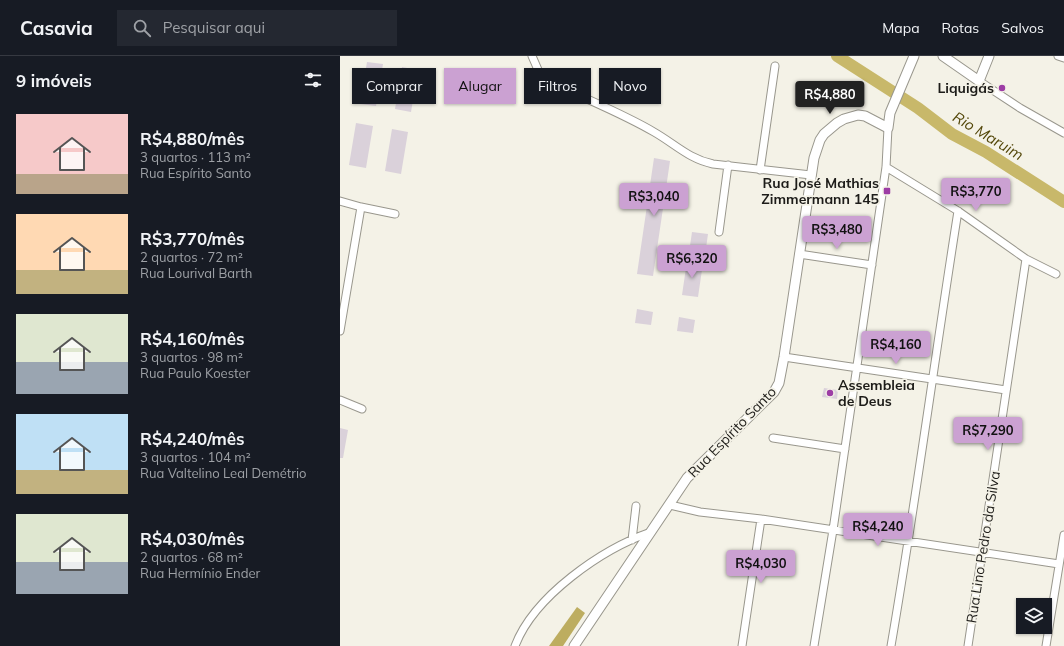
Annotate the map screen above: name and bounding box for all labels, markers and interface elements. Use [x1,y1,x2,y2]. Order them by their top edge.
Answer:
search box [117,10,397,46]
text: Casavia [20,16,93,40]
icon: search [131,17,153,39]
text: Pesquisar aqui [163,18,265,37]
text: Mapa [882,19,920,37]
text: Rotas [942,19,979,37]
text: Salvos [1001,19,1044,37]
chip: Comprar [352,68,436,104]
chip: Alugar [444,68,516,104]
chip: Filtros [524,68,591,104]
chip: Novo [599,68,661,104]
icon: filters [302,69,324,91]
text: 9 imóveis [16,70,92,91]
place label: Liquigás [937,79,994,97]
pin: R$4,880 [793,81,867,115]
marker: Liquigás [997,83,1007,93]
text: R$4,880 [804,86,856,102]
water label: Rio Maruim [949,107,1027,164]
text: R$4,880/mês [140,128,245,149]
icon: home [48,130,96,178]
text: 3 quartos · 113 m² [140,149,251,165]
text: Rua Espírito Santo [140,165,251,181]
place label: Rua José Mathias Zimmermann 145 [761,174,879,208]
pin: R$3,770 [939,178,1013,212]
pin: R$3,040 [617,183,691,217]
text: R$3,770 [950,183,1002,199]
marker: Rua José Mathias Zimmermann 145 [882,186,892,196]
text: R$3,040 [628,188,680,204]
pin: R$3,480 [800,216,874,250]
text: R$3,480 [811,221,863,237]
text: R$3,770/mês [140,228,245,249]
icon: home [48,230,96,278]
pin: R$6,320 [655,245,729,279]
text: 2 quartos · 72 m² [140,249,243,265]
text: R$6,320 [666,250,718,266]
text: Rua Lourival Barth [140,265,252,281]
text: R$4,160/mês [140,328,245,349]
icon: home [48,330,96,378]
pin: R$4,160 [859,331,933,365]
text: R$4,160 [870,336,922,352]
text: 3 quartos · 98 m² [140,349,243,365]
text: Rua Paulo Koester [140,365,250,381]
place label: Assembleia de Deus [838,376,915,410]
street label: Rua Espírito Santo [684,383,780,481]
marker: Assembleia de Deus [825,388,835,398]
pin: R$7,290 [951,417,1025,451]
text: R$7,290 [962,422,1014,438]
text: R$4,240/mês [140,428,245,449]
icon: home [48,430,96,478]
text: 3 quartos · 104 m² [140,449,251,465]
text: Rua Valtelino Leal Demétrio [140,465,307,481]
street label: Rua Lino Pedro da Silva [962,470,1004,624]
pin: R$4,240 [841,513,915,547]
text: R$4,240 [852,518,904,534]
text: R$4,030/mês [140,528,245,549]
icon: home [48,530,96,578]
text: 2 quartos · 68 m² [140,549,243,565]
pin: R$4,030 [724,550,798,584]
text: R$4,030 [735,555,787,571]
text: Rua Hermínio Ender [140,565,260,581]
map controls [1016,598,1052,634]
button: layers [1016,598,1052,634]

